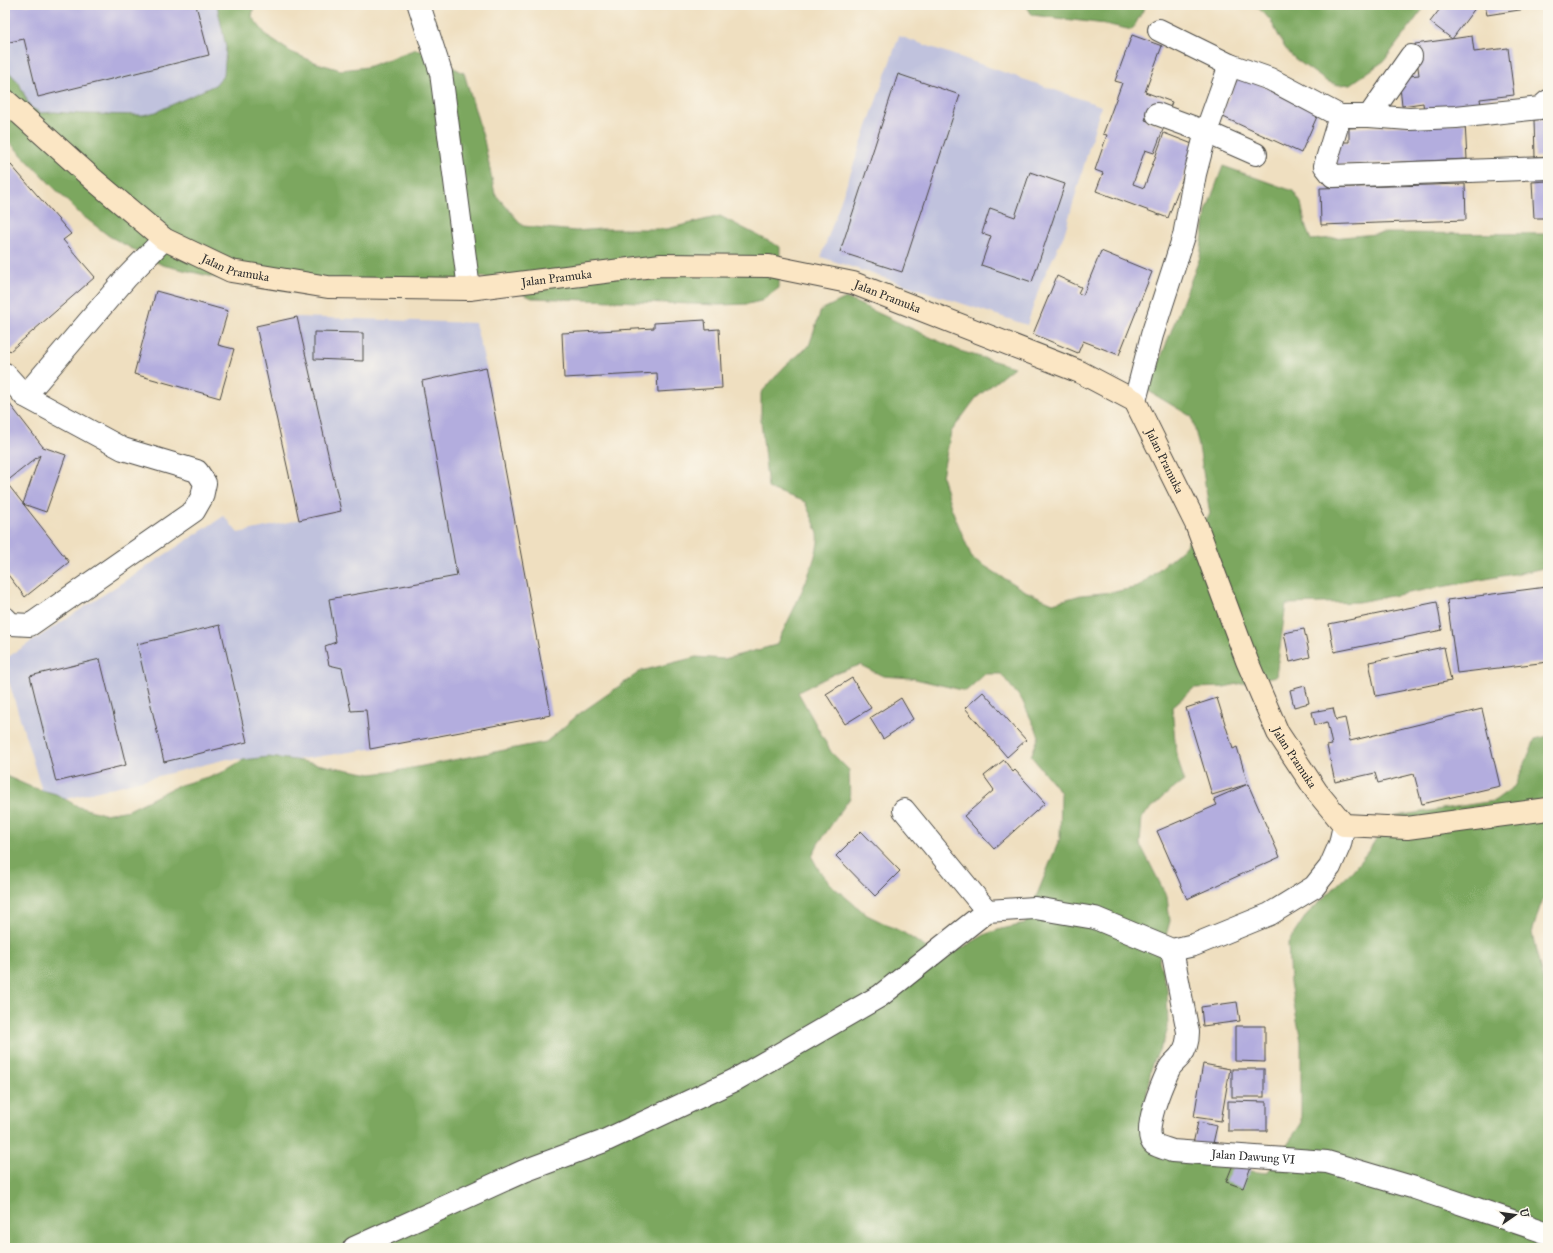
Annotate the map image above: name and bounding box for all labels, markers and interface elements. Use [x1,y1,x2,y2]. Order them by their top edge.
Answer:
street label: Jalan Pramuka [197,250,271,284]
street label: Jalan Pramuka [519,267,593,291]
street label: Jalan Pramuka [850,276,924,316]
street label: Jalan Pramuka [1141,425,1187,497]
street label: Jalan Pramuka [1267,723,1320,791]
street label: Jalan Dawung VI [1209,1147,1296,1167]
north arrow [1495,1195,1535,1235]
text: U [1517,1207,1532,1219]

